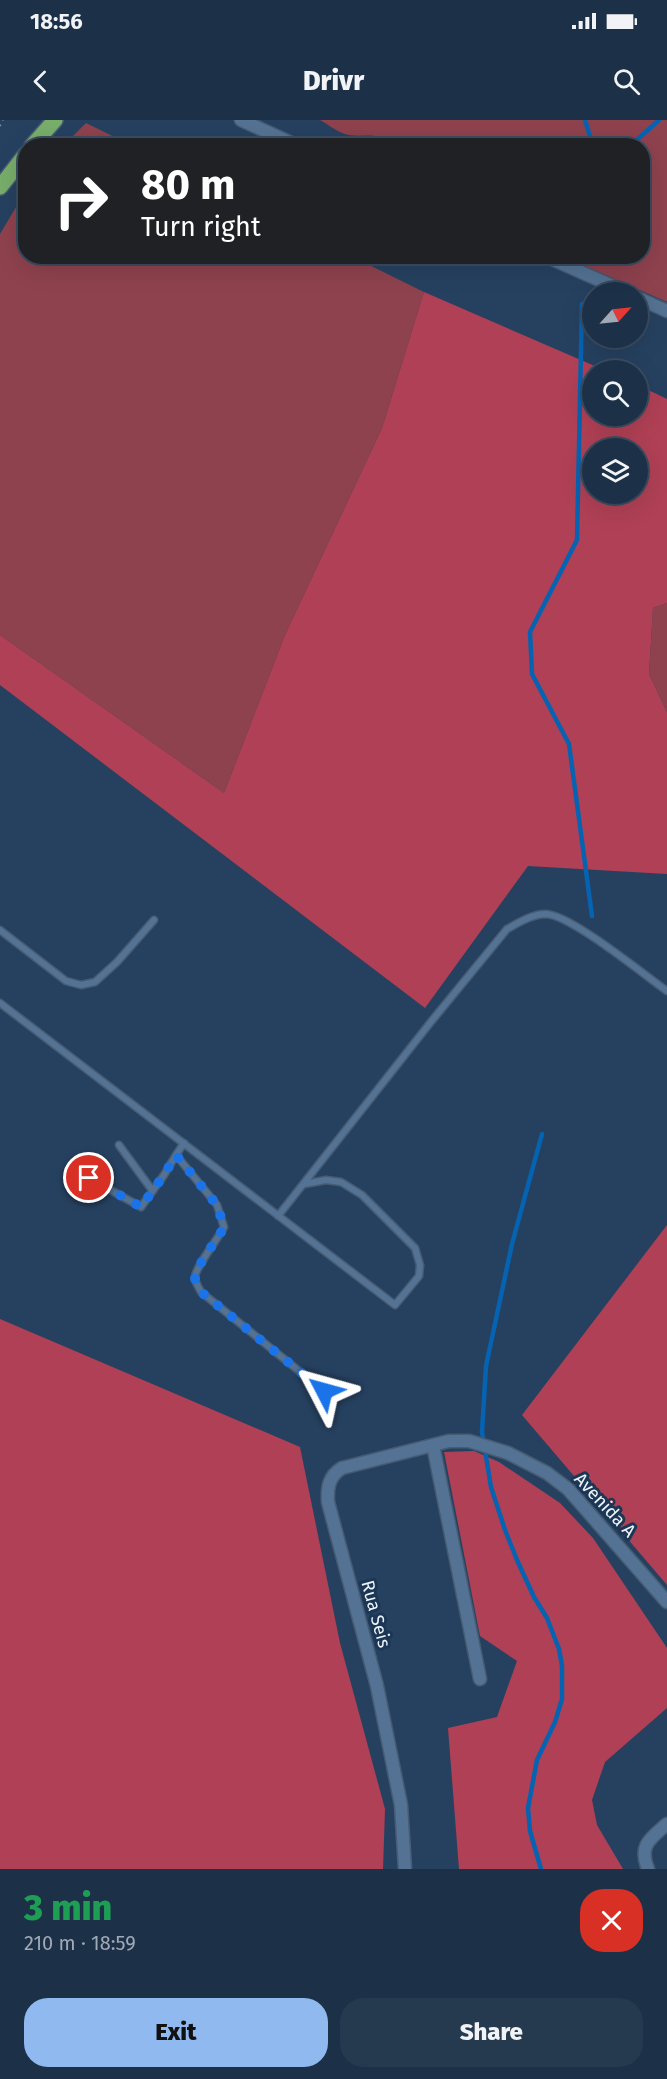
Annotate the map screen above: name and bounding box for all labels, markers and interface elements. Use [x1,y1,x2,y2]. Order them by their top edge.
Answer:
text: 18:56 [30,8,83,35]
icon: back [24,65,57,98]
text: Drivr [303,65,364,97]
icon: search [610,65,643,98]
text: 80 m [141,160,235,210]
icon: right [42,162,120,240]
text: Turn right [141,211,261,243]
north arrow [582,282,648,348]
map controls [582,282,648,504]
button: search [582,360,648,426]
button: layers [582,438,648,504]
pin [63,1152,114,1203]
icon: arrive [72,1161,105,1194]
position arrow [292,1359,356,1423]
street label: Avenida A [570,1468,641,1542]
street label: Rua Seis [356,1578,396,1650]
text: 3 min [24,1886,112,1930]
button: close [580,1889,643,1952]
text: 210 m · 18:59 [24,1931,136,1955]
button: Exit [24,1998,328,2067]
button: Share [340,1998,643,2067]

